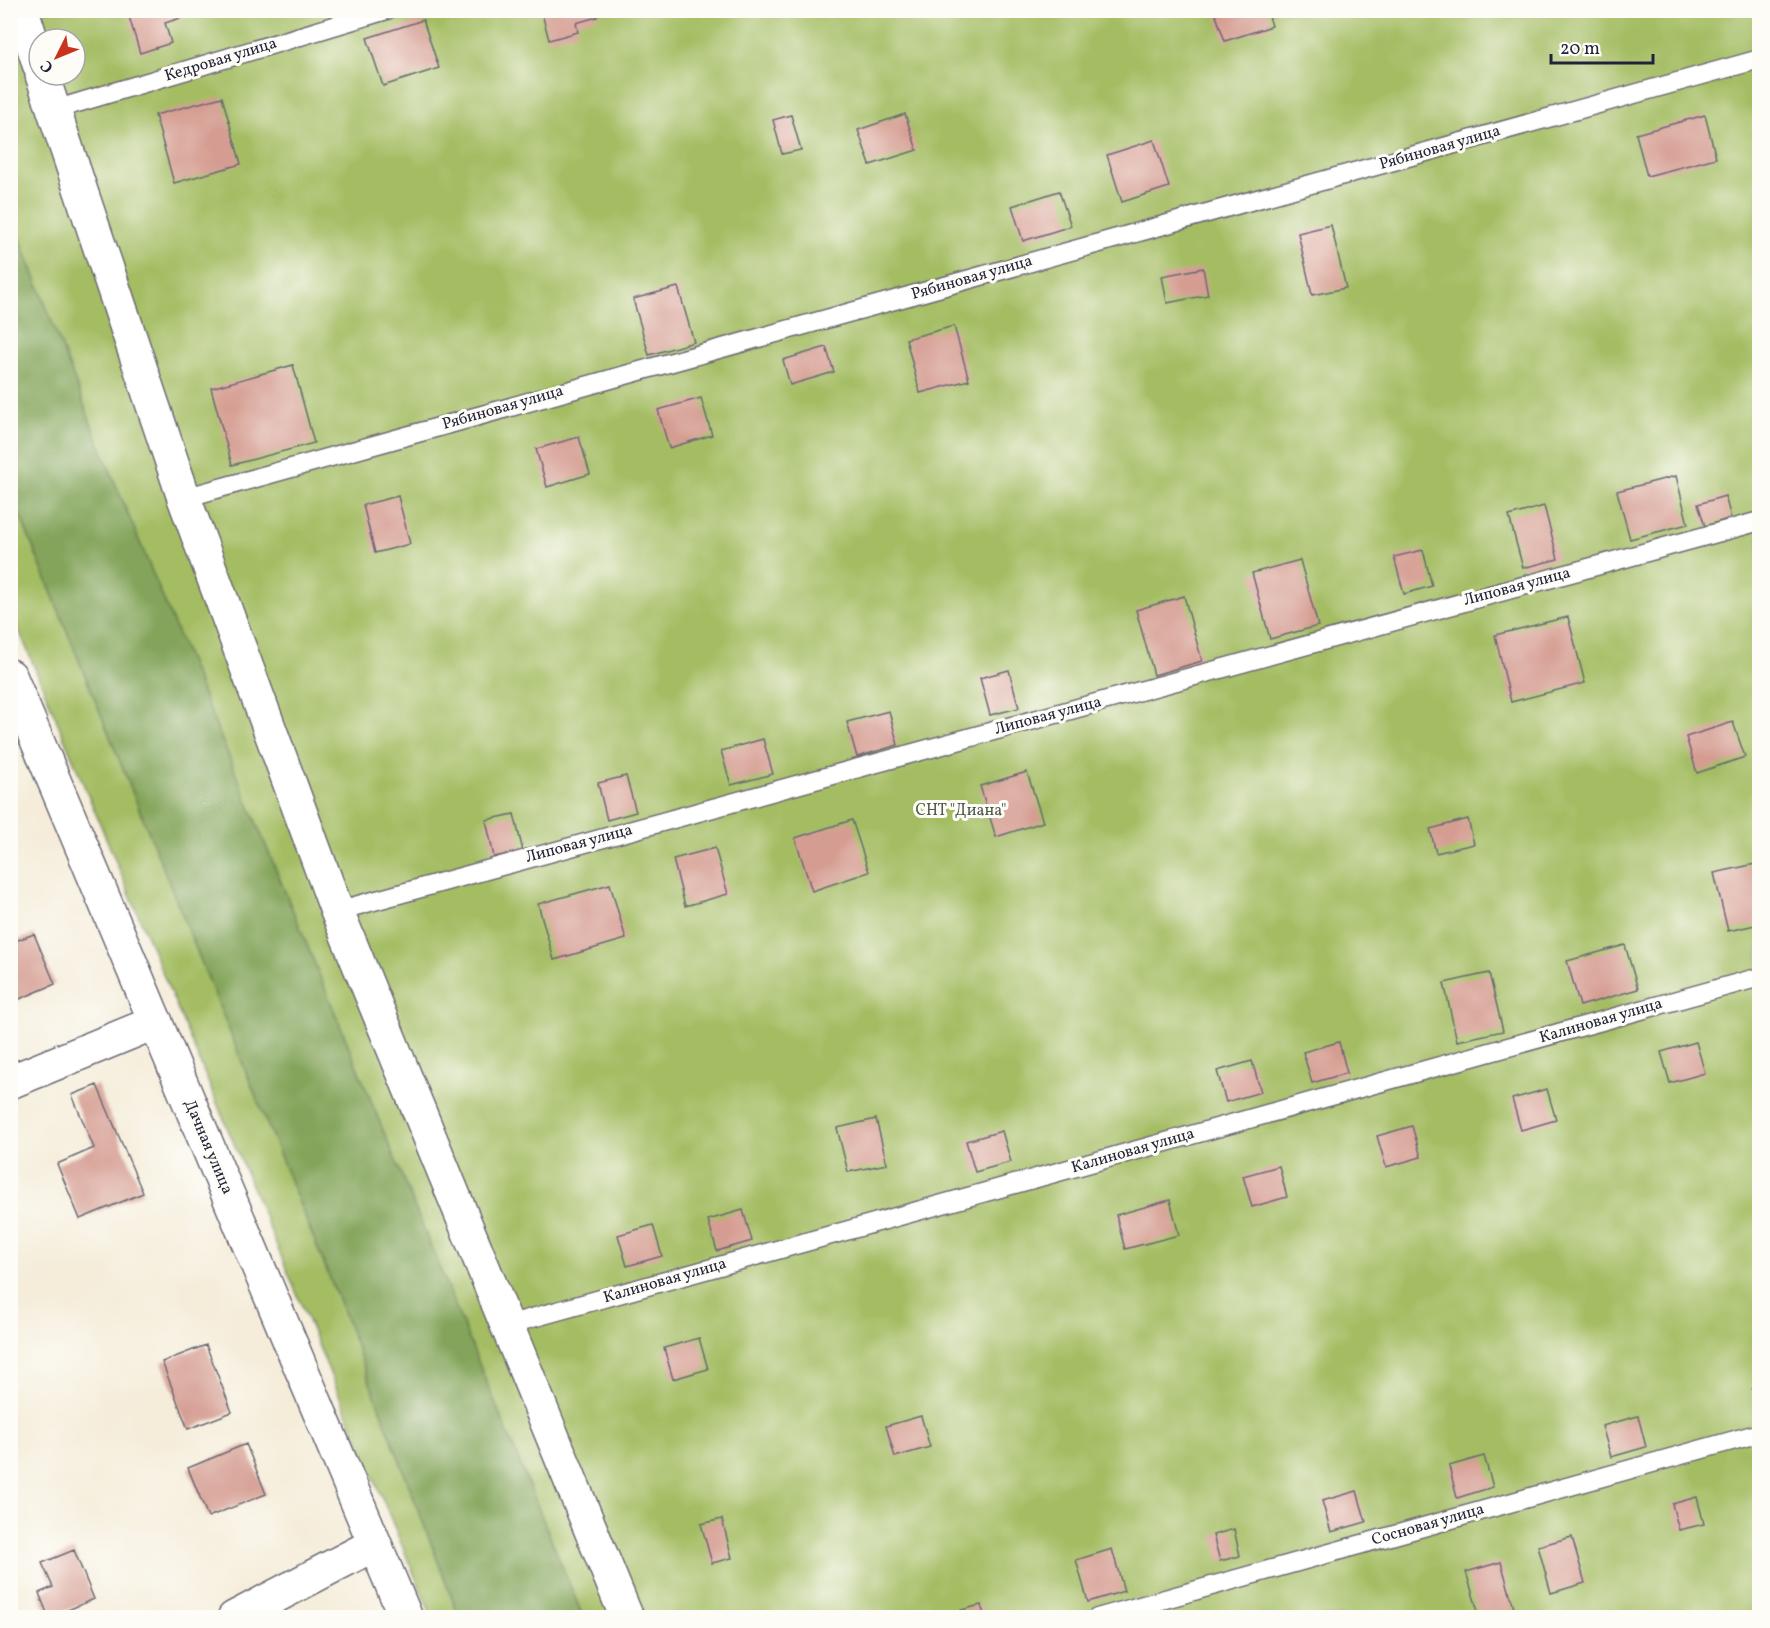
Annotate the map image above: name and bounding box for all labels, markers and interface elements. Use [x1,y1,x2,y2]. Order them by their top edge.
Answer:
north arrow [27,27,87,87]
scale bar [1551,27,1653,65]
street label: Кедровая улица [162,32,280,88]
text: 20 m [1560,37,1600,62]
text: С [36,55,59,77]
street label: Рябиновая улица [1377,120,1503,176]
street label: Рябиновая улица [909,250,1035,306]
street label: Рябиновая улица [440,380,566,436]
street label: Липовая улица [1461,562,1573,612]
street label: Липовая улица [992,691,1104,741]
park label: СНТ "Диана" [915,800,1007,822]
street label: Липовая улица [523,819,635,869]
street label: Калиновая улица [1537,993,1665,1049]
street label: Дачная улица [178,1096,238,1198]
street label: Калиновая улица [1069,1123,1197,1179]
street label: Калиновая улица [601,1253,729,1309]
street label: Сосновая улица [1369,1498,1487,1552]

